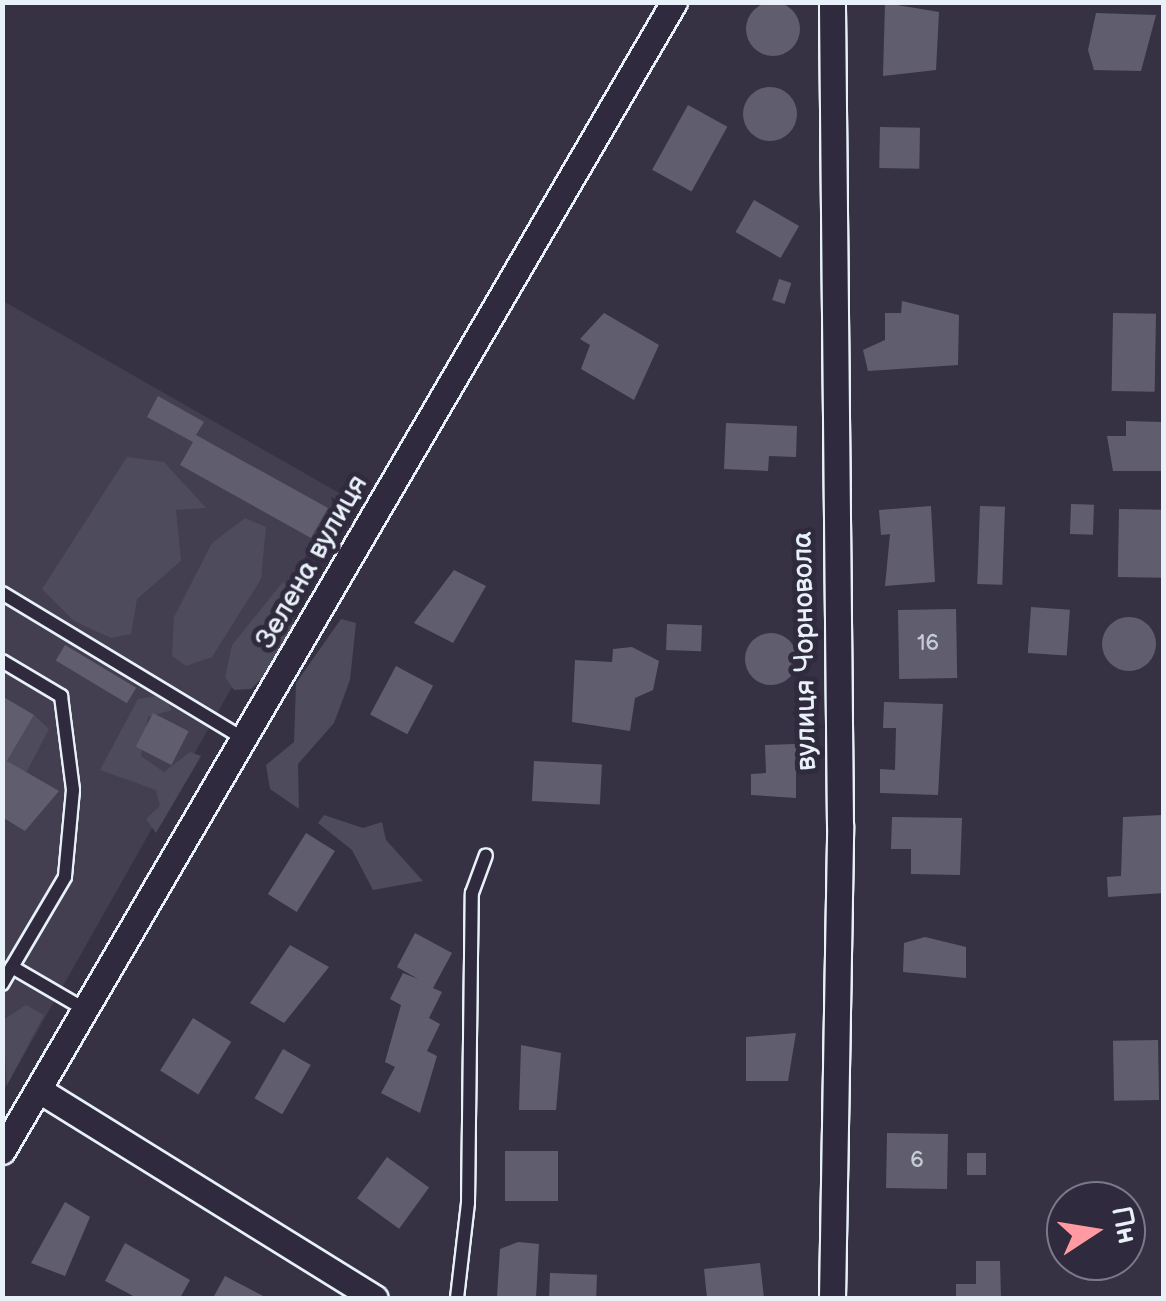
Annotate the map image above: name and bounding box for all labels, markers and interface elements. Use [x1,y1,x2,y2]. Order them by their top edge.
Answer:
street label: Зелена вулиця [249,469,375,655]
street label: вулиця Чорновола [786,531,824,771]
house number: 16 [917,631,939,657]
house number: 6 [910,1148,924,1174]
north arrow [1046,1181,1146,1281]
text: Пн [1104,1203,1144,1247]

